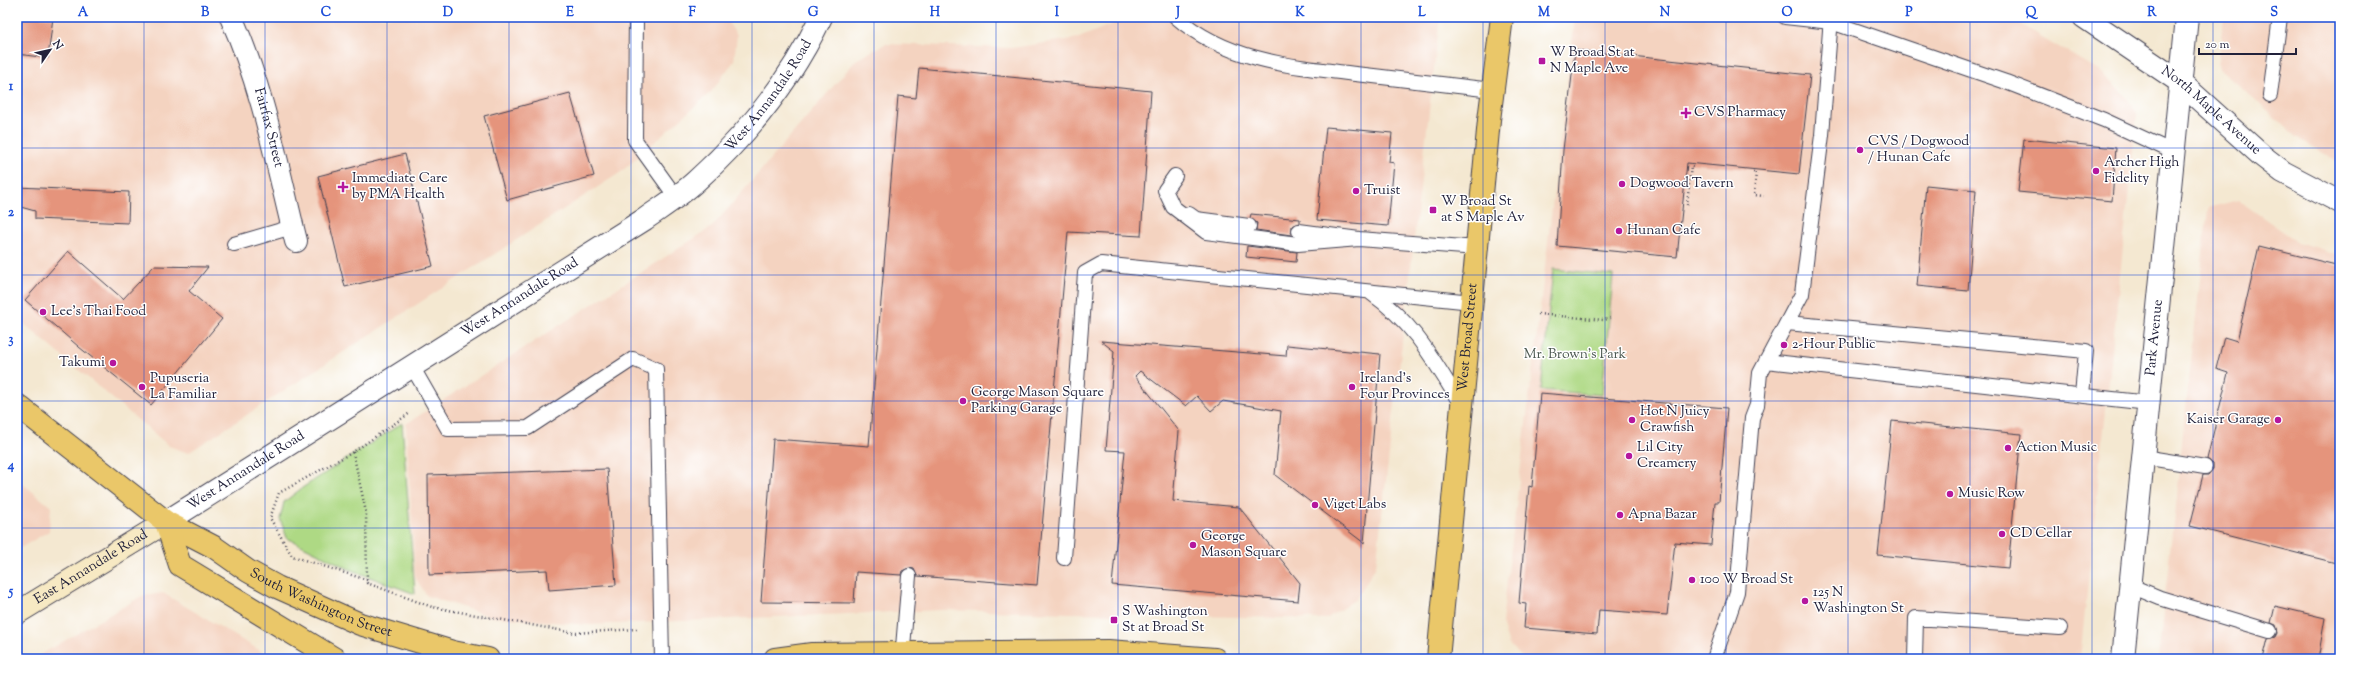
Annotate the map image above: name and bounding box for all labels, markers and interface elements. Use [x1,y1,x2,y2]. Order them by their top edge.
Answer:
text: A [78,4,89,22]
text: B [201,4,210,22]
text: C [321,4,331,22]
text: D [443,4,453,22]
text: E [566,4,574,22]
text: F [688,4,696,22]
text: G [808,4,819,22]
text: H [930,4,941,22]
text: I [1055,4,1060,22]
text: J [1175,4,1180,22]
text: K [1295,4,1305,22]
text: L [1418,4,1426,22]
text: M [1538,4,1550,22]
text: N [1660,4,1671,22]
text: O [1781,4,1793,22]
text: P [1905,4,1913,22]
text: Q [2026,4,2039,22]
text: R [2147,4,2157,22]
text: S [2270,4,2278,22]
north arrow [30,30,70,70]
scale bar [2199,30,2296,56]
text: N [48,36,67,53]
street label: West Annandale Road [721,36,817,157]
text: 20 m [2205,36,2230,54]
place label: W Broad St at N Maple Ave [1550,43,1635,79]
marker: W Broad St at N Maple Ave [1537,56,1547,66]
street label: North Maple Avenue [2157,62,2265,160]
text: 1 [9,78,14,96]
street label: Fairfax Street [248,86,288,170]
place label: CVS Pharmacy [1694,103,1786,123]
marker: CVS Pharmacy [1681,108,1691,118]
place label: CVS / Dogwood / Hunan Cafe [1868,132,1969,168]
marker: CVS / Dogwood / Hunan Cafe [1855,145,1865,155]
place label: Archer High Fidelity [2104,153,2179,189]
marker: Archer High Fidelity [2091,166,2101,176]
place label: Immediate Care by PMA Health [352,169,448,205]
place label: Dogwood Tavern [1630,174,1734,194]
marker: Dogwood Tavern [1617,179,1627,189]
marker: Immediate Care by PMA Health [337,181,349,193]
place label: Truist [1364,181,1400,201]
marker: Truist [1351,186,1361,196]
place label: W Broad St at S Maple Av [1441,192,1525,228]
text: 2 [8,204,15,222]
marker: W Broad St at S Maple Av [1428,205,1438,215]
place label: Hunan Cafe [1627,221,1701,241]
marker: Hunan Cafe [1614,226,1624,236]
street label: West Annandale Road [457,253,583,343]
street label: West Broad Street [1453,282,1484,393]
street label: Park Avenue [2141,298,2169,377]
place label: Lee's Thai Food [51,302,146,322]
marker: Lee's Thai Food [38,307,48,317]
text: 3 [8,331,14,349]
place label: 2-Hour Public [1792,335,1876,355]
marker: 2-Hour Public [1779,340,1789,350]
park label: Mr. Brown's Park [1524,345,1627,365]
place label: Takumi [59,353,105,373]
marker: Takumi [108,358,118,368]
place label: Pupuseria La Familiar [150,369,218,405]
place label: Ireland's Four Provinces [1360,369,1450,405]
marker: Pupuseria La Familiar [137,382,147,392]
marker: Ireland's Four Provinces [1347,382,1357,392]
place label: George Mason Square Parking Garage [971,383,1104,419]
marker: George Mason Square Parking Garage [958,396,968,406]
place label: Hot N Juicy Crawfish [1640,402,1710,438]
place label: Kaiser Garage [2187,410,2270,430]
marker: Hot N Juicy Crawfish [1627,415,1637,425]
marker: Kaiser Garage [2273,415,2283,425]
street label: West Annandale Road [184,426,309,516]
place label: Lil City Creamery [1637,438,1697,474]
place label: Action Music [2016,438,2097,458]
marker: Action Music [2003,443,2013,453]
marker: Lil City Creamery [1624,451,1634,461]
text: 4 [7,457,15,475]
place label: Music Row [1958,484,2025,504]
marker: Music Row [1945,489,1955,499]
place label: Viget Labs [1323,495,1386,515]
marker: Viget Labs [1310,500,1320,510]
place label: Apna Bazar [1628,505,1698,525]
marker: Apna Bazar [1615,510,1625,520]
place label: CD Cellar [2010,524,2073,544]
street label: East Annandale Road [31,525,152,610]
place label: George Mason Square [1201,527,1287,563]
marker: CD Cellar [1997,529,2007,539]
marker: George Mason Square [1188,540,1198,550]
street label: South Washington Street [246,564,394,643]
place label: 100 W Broad St [1700,570,1793,590]
marker: 100 W Broad St [1687,575,1697,585]
text: 5 [8,583,14,601]
place label: 125 N Washington St [1813,583,1904,619]
marker: 125 N Washington St [1800,596,1810,606]
place label: S Washington St at Broad St [1122,602,1208,638]
marker: S Washington St at Broad St [1109,615,1119,625]

